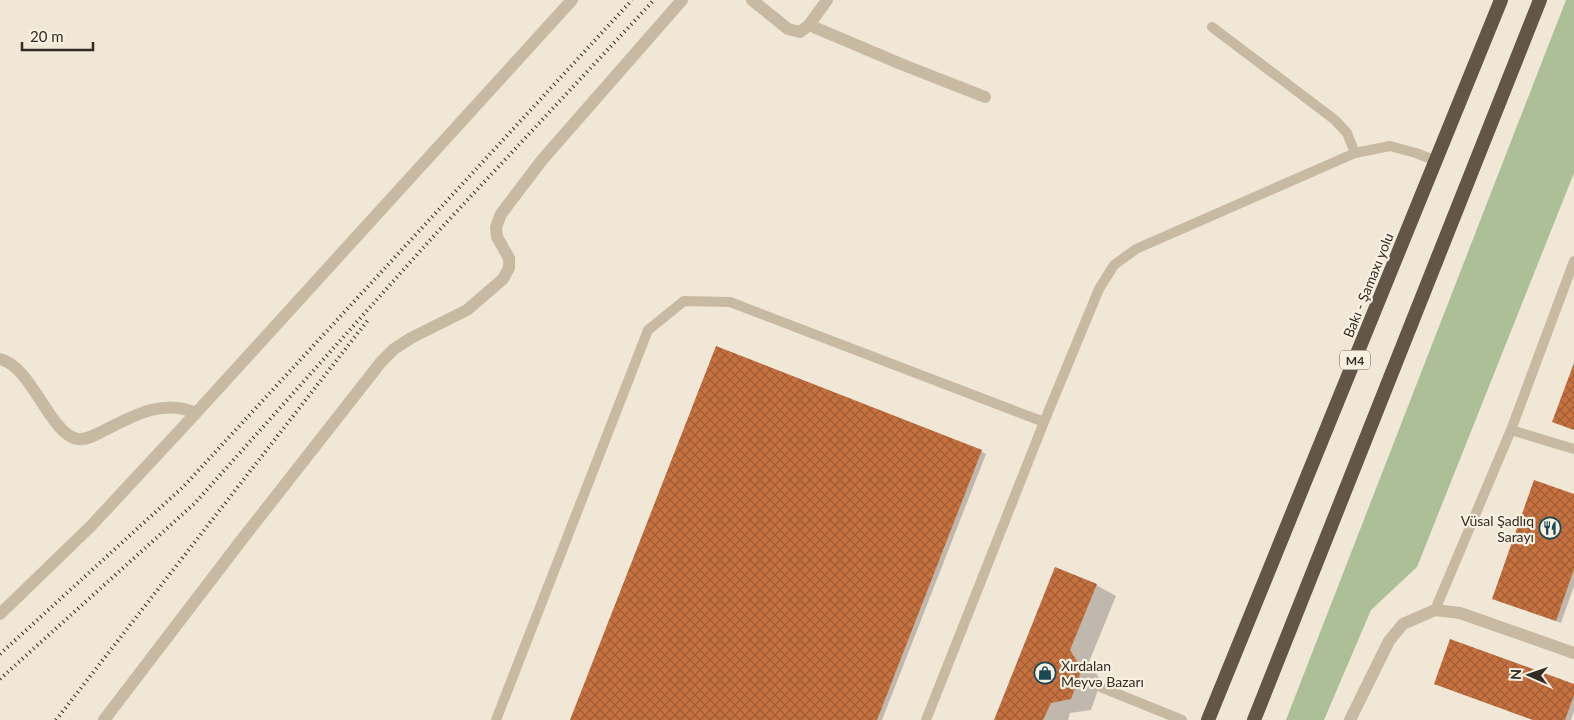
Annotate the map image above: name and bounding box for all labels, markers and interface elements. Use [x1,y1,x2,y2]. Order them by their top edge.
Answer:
scale bar [22,20,94,52]
text: 20 m [30,27,64,45]
street label: Bakı - Şamaxı yolu [1339,230,1397,340]
road number: M4 [1340,350,1370,370]
place label: Vüsal Şadlıq Sarayı [1461,512,1534,545]
restaurant icon: Vüsal Şadlıq Sarayı [1538,516,1562,540]
north arrow [1504,650,1554,700]
place label: Xırdalan Meyvə Bazarı [1061,657,1144,690]
shop icon: Xırdalan Meyvə Bazarı [1033,661,1057,685]
text: N [1507,669,1524,680]

